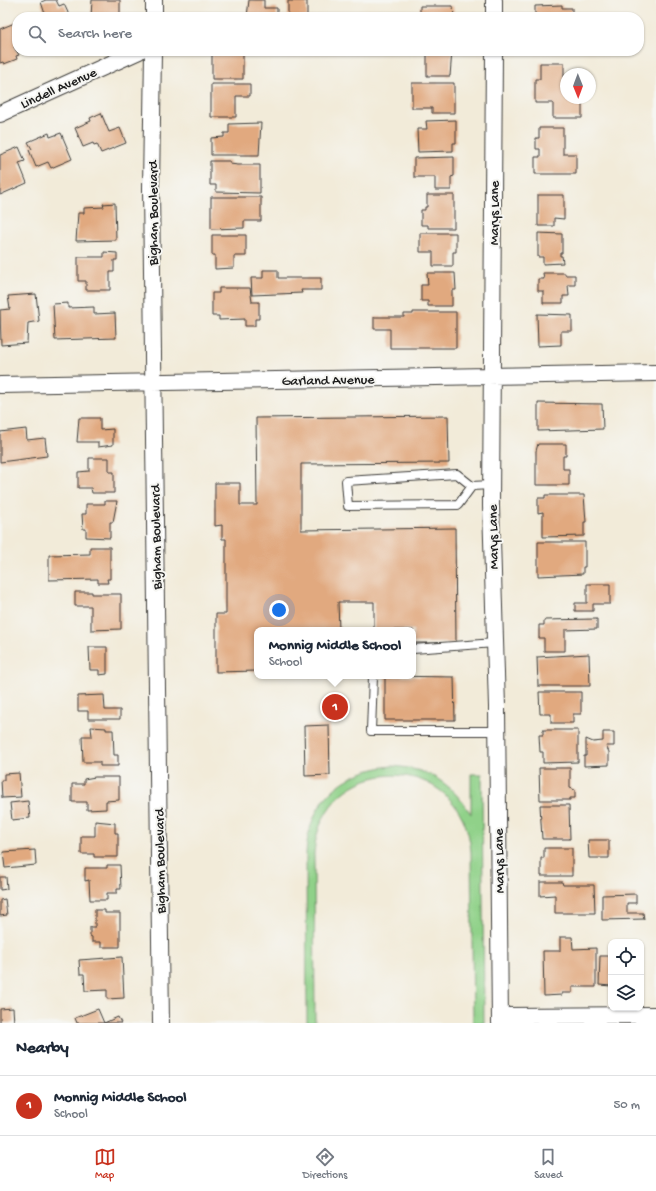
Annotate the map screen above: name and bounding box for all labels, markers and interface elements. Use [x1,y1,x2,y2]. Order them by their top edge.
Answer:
search box [12,12,644,56]
icon: search [26,23,48,45]
text: Search here [58,25,132,43]
street label: Lindell Avenue [18,65,101,114]
north arrow [560,68,596,104]
street label: Bigham Boulevard [146,159,163,267]
street label: Marys Lane [487,180,504,245]
street label: Garland Avenue [282,372,375,391]
street label: Bigham Boulevard [148,482,167,591]
street label: Marys Lane [485,504,504,569]
your location [269,600,289,620]
popup [254,627,416,679]
text: Monnig Middle School [269,637,401,655]
text: School [269,655,302,670]
pin: 1 [322,692,348,722]
street label: Bigham Boulevard [152,806,171,915]
street label: Marys Lane [491,828,510,893]
map controls [608,939,644,1011]
button: locate [608,939,644,975]
button: layers [608,975,644,1011]
text: Nearby [16,1039,69,1059]
text: Monnig Middle School [54,1089,187,1107]
text: 1 [26,1098,32,1113]
text: 50 m [613,1098,640,1113]
text: School [54,1107,88,1122]
tab: Map [94,1146,116,1182]
tab: Directions [303,1146,347,1182]
tab: Saved [534,1146,562,1182]

